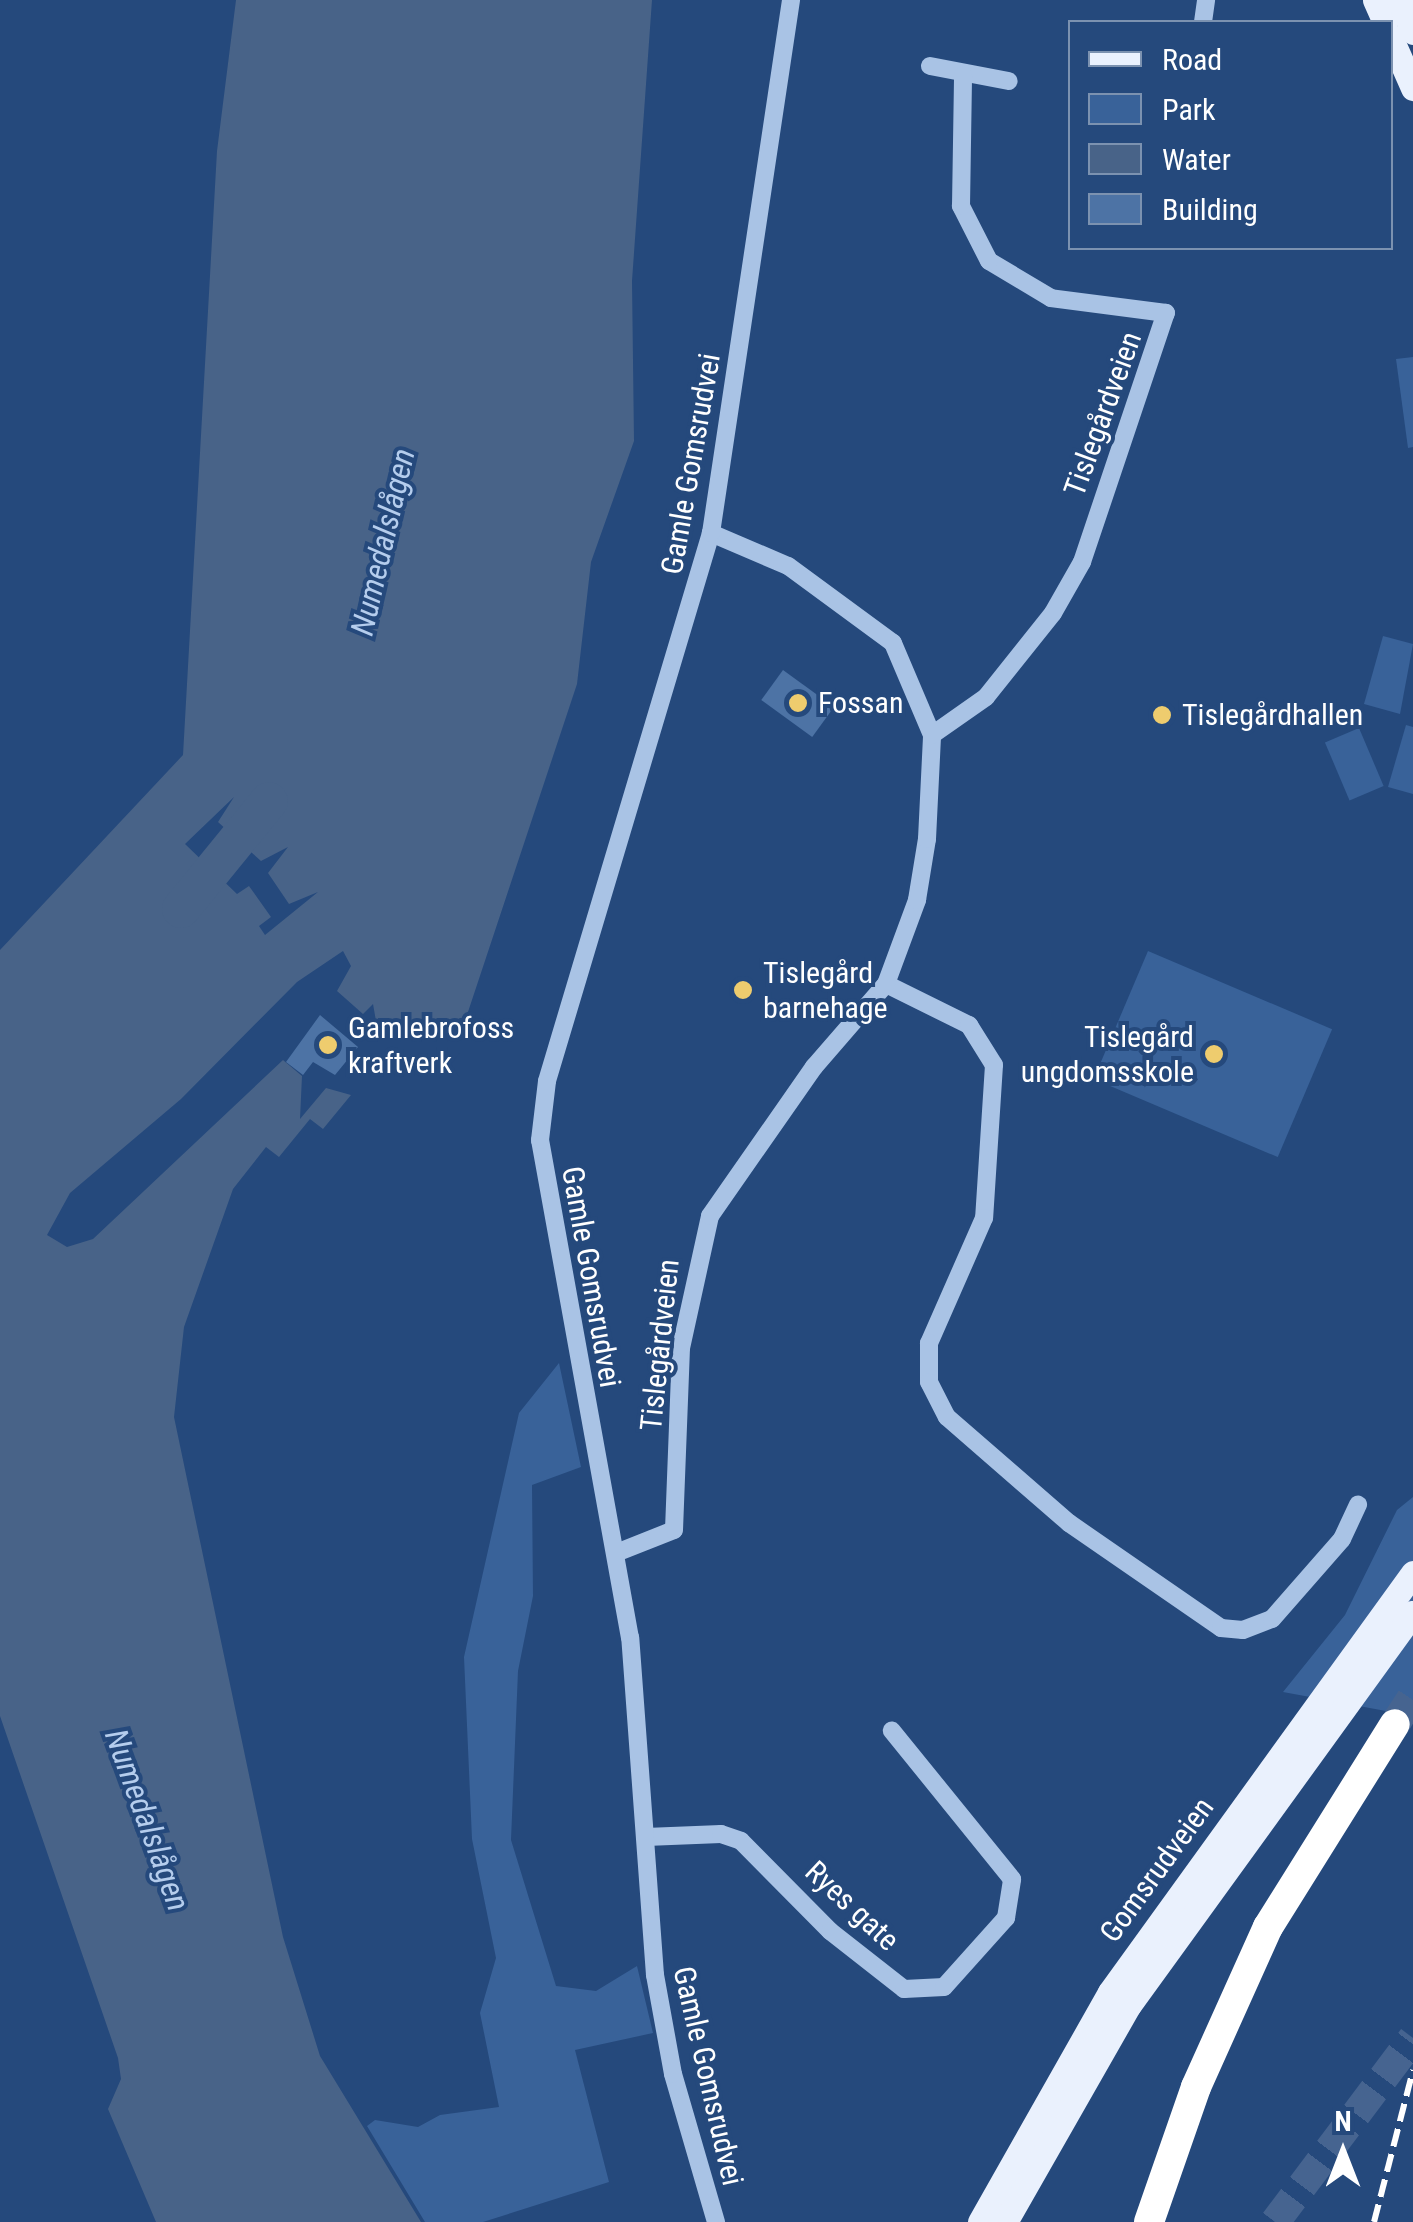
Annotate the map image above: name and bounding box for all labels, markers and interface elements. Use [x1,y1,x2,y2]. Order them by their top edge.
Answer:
legend [1068,20,1393,250]
text: Road [1162,42,1222,77]
text: Park [1162,92,1216,127]
text: Water [1162,142,1231,177]
text: Building [1162,192,1258,227]
street label: Tislegårdveien [1057,327,1149,501]
street label: Gamle Gomsrudvei [654,351,728,577]
water label: Numedalslågen [343,445,423,639]
place label: Fossan [818,685,903,721]
marker: Fossan [787,692,809,714]
place label: Tislegårdhallen [1182,697,1363,733]
marker: Tislegårdhallen [1151,704,1173,726]
place label: Tislegård barnehage [763,955,888,1026]
marker: Tislegård barnehage [732,979,754,1001]
place label: Gamlebrofoss kraftverk [348,1010,514,1080]
place label: Tislegård ungdomsskole [1021,1019,1194,1090]
marker: Gamlebrofoss kraftverk [317,1034,339,1056]
marker: Tislegård ungdomsskole [1203,1043,1225,1065]
street label: Gamle Gomsrudvei [554,1164,628,1390]
street label: Tislegårdveien [633,1257,687,1433]
water label: Numedalslågen [96,1724,198,1916]
street label: Gomsrudveien [1093,1791,1221,1949]
street label: Ryes gate [798,1854,906,1958]
street label: Gamle Gomsrudvei [665,1963,751,2189]
north arrow [1293,2102,1393,2202]
text: N [1334,2105,1352,2138]

